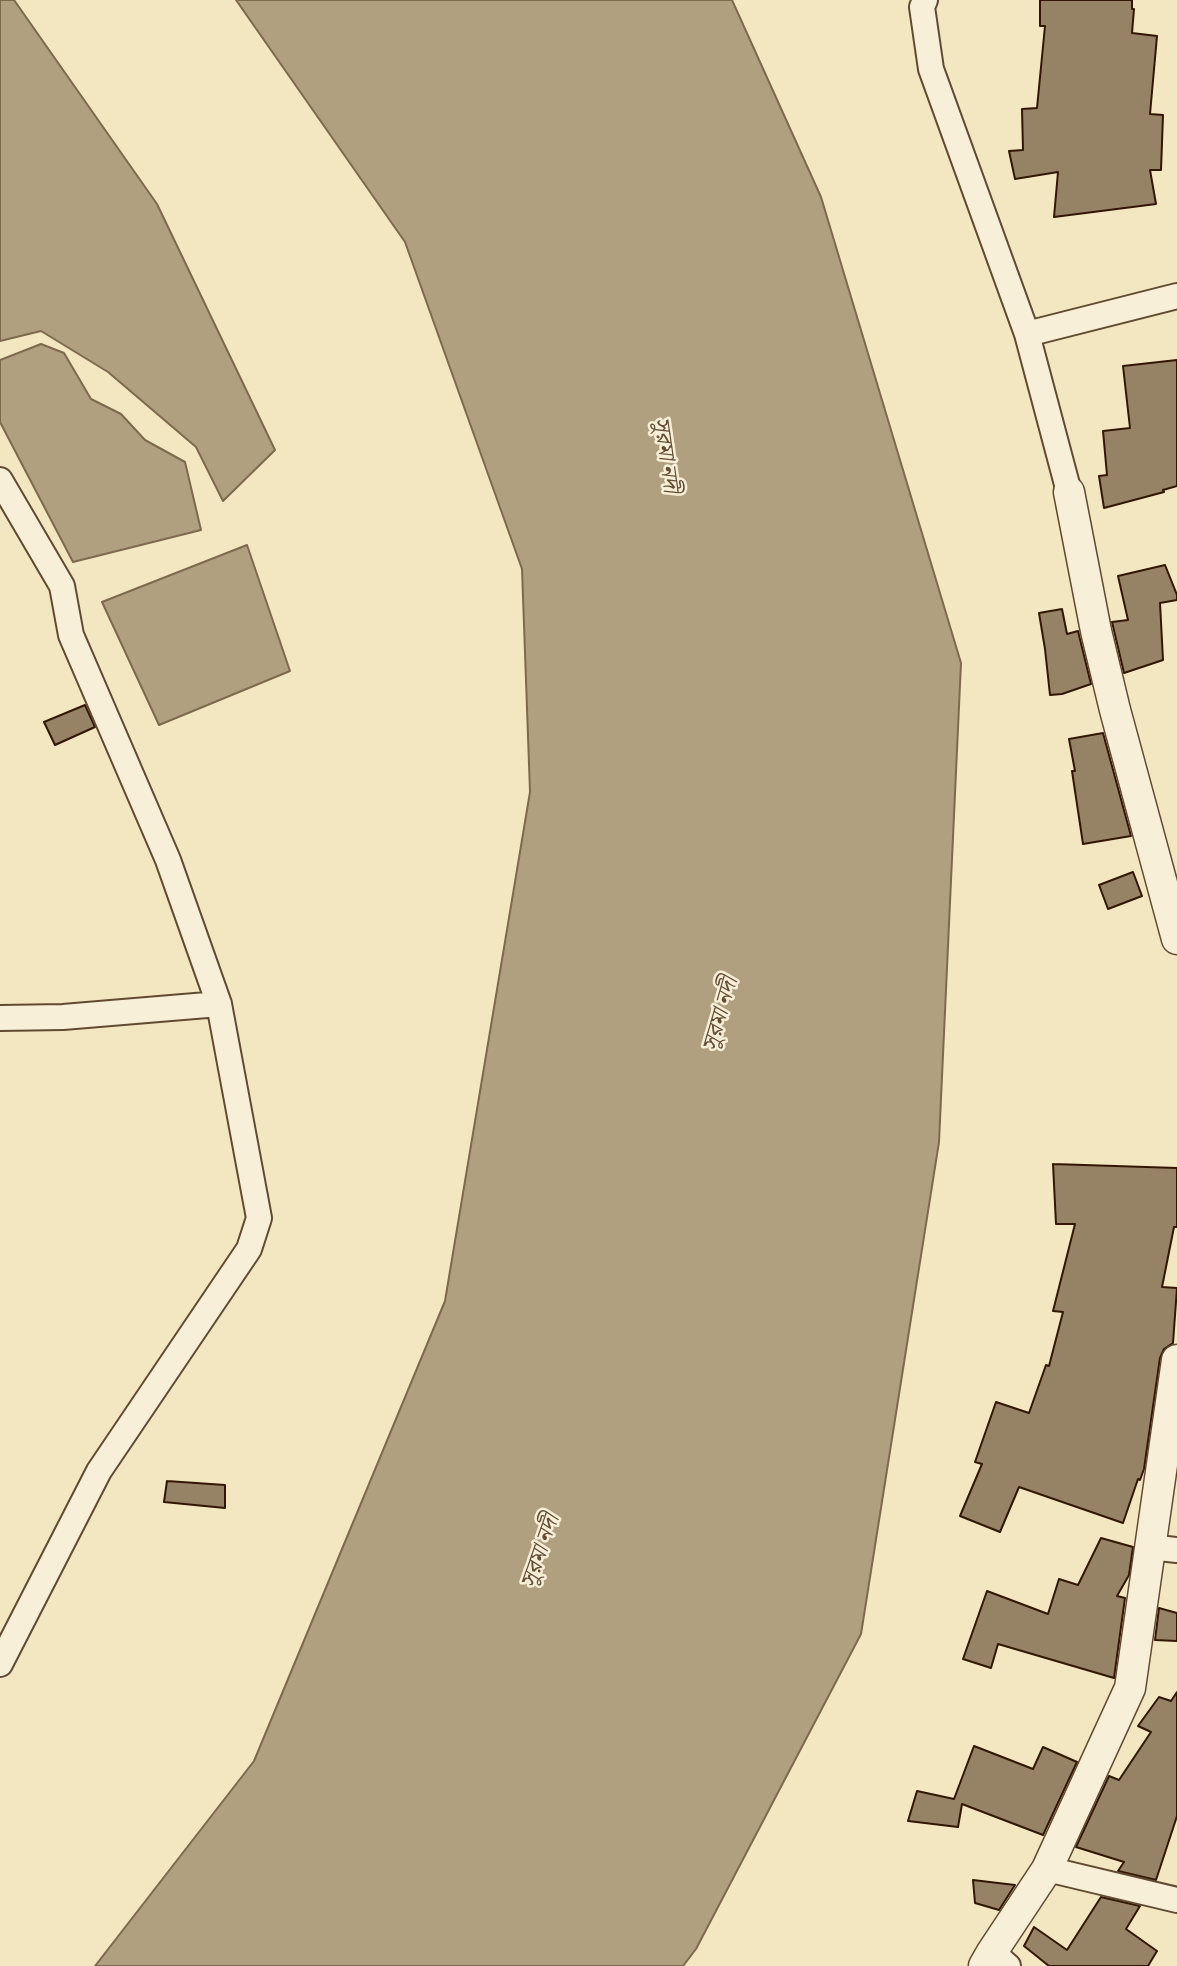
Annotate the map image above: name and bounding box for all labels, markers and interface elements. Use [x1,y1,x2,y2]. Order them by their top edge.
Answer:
water label: সুরমা নদী [645,416,683,494]
water label: সুরমা নদী [698,975,746,1055]
water label: সুরমা নদী [517,1512,567,1592]

